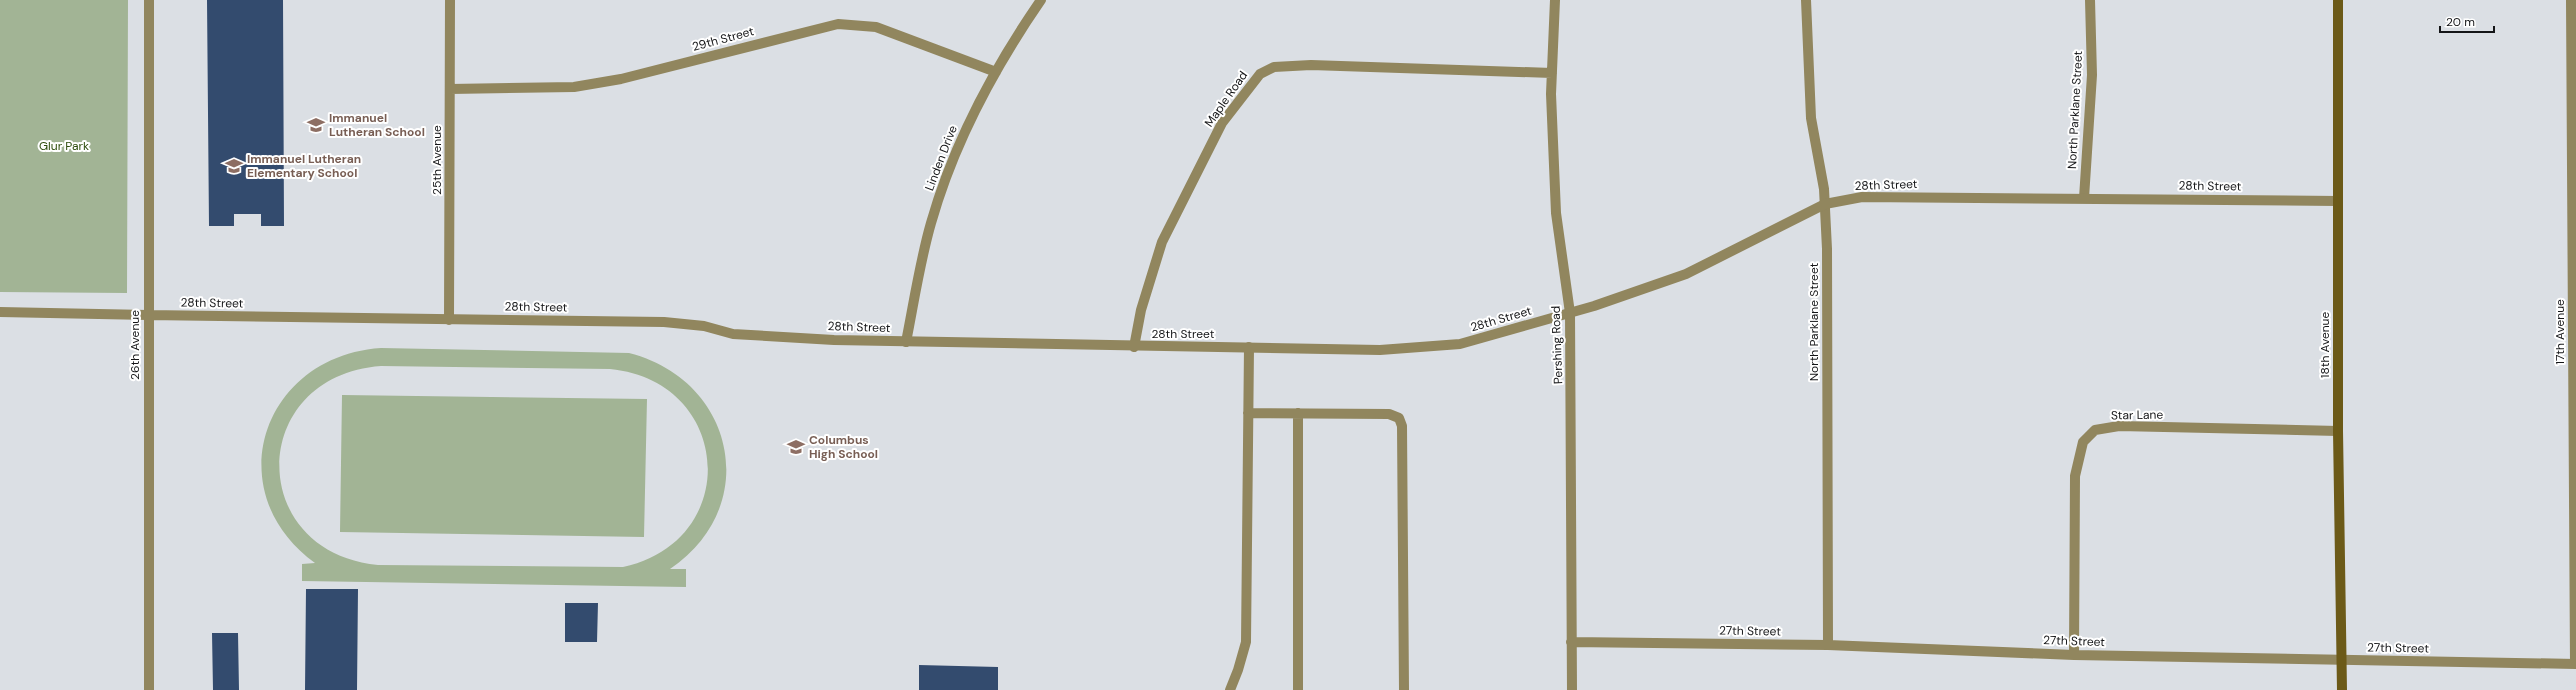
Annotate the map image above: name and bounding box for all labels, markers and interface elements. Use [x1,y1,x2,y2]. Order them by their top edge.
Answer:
scale bar [2440,8,2494,34]
text: 20 m [2446,14,2475,30]
street label: 29th Street [690,23,756,55]
street label: North Parklane Street [2064,50,2086,170]
street label: Maple Road [1201,68,1251,130]
place label: Immanuel Lutheran School [329,110,425,140]
school or university icon: Immanuel Lutheran School [306,115,326,135]
street label: Linden Drive [921,123,961,193]
street label: 25th Avenue [429,125,445,195]
park label: Glur Park [39,138,89,154]
place label: Immanuel Lutheran Elementary School [247,151,361,181]
school or university icon: Immanuel Lutheran Elementary School [224,156,244,176]
street label: 28th Street [1854,176,1918,194]
street label: 28th Street [2178,177,2242,195]
street label: North Parklane Street [1806,262,1822,381]
street label: 28th Street [180,294,244,312]
street label: 28th Street [504,298,568,316]
street label: 17th Avenue [2552,299,2568,365]
street label: 28th Street [1469,303,1534,335]
street label: Pershing Road [1548,306,1566,384]
street label: 26th Avenue [127,310,143,380]
street label: 18th Avenue [2317,312,2333,378]
street label: 28th Street [827,318,891,336]
street label: 28th Street [1152,326,1215,342]
street label: Star Lane [2111,407,2164,423]
place label: Columbus High School [809,432,878,462]
school or university icon: Columbus High School [786,437,806,457]
street label: 27th Street [1719,622,1781,640]
street label: 27th Street [2043,632,2106,650]
street label: 27th Street [2367,639,2429,657]

